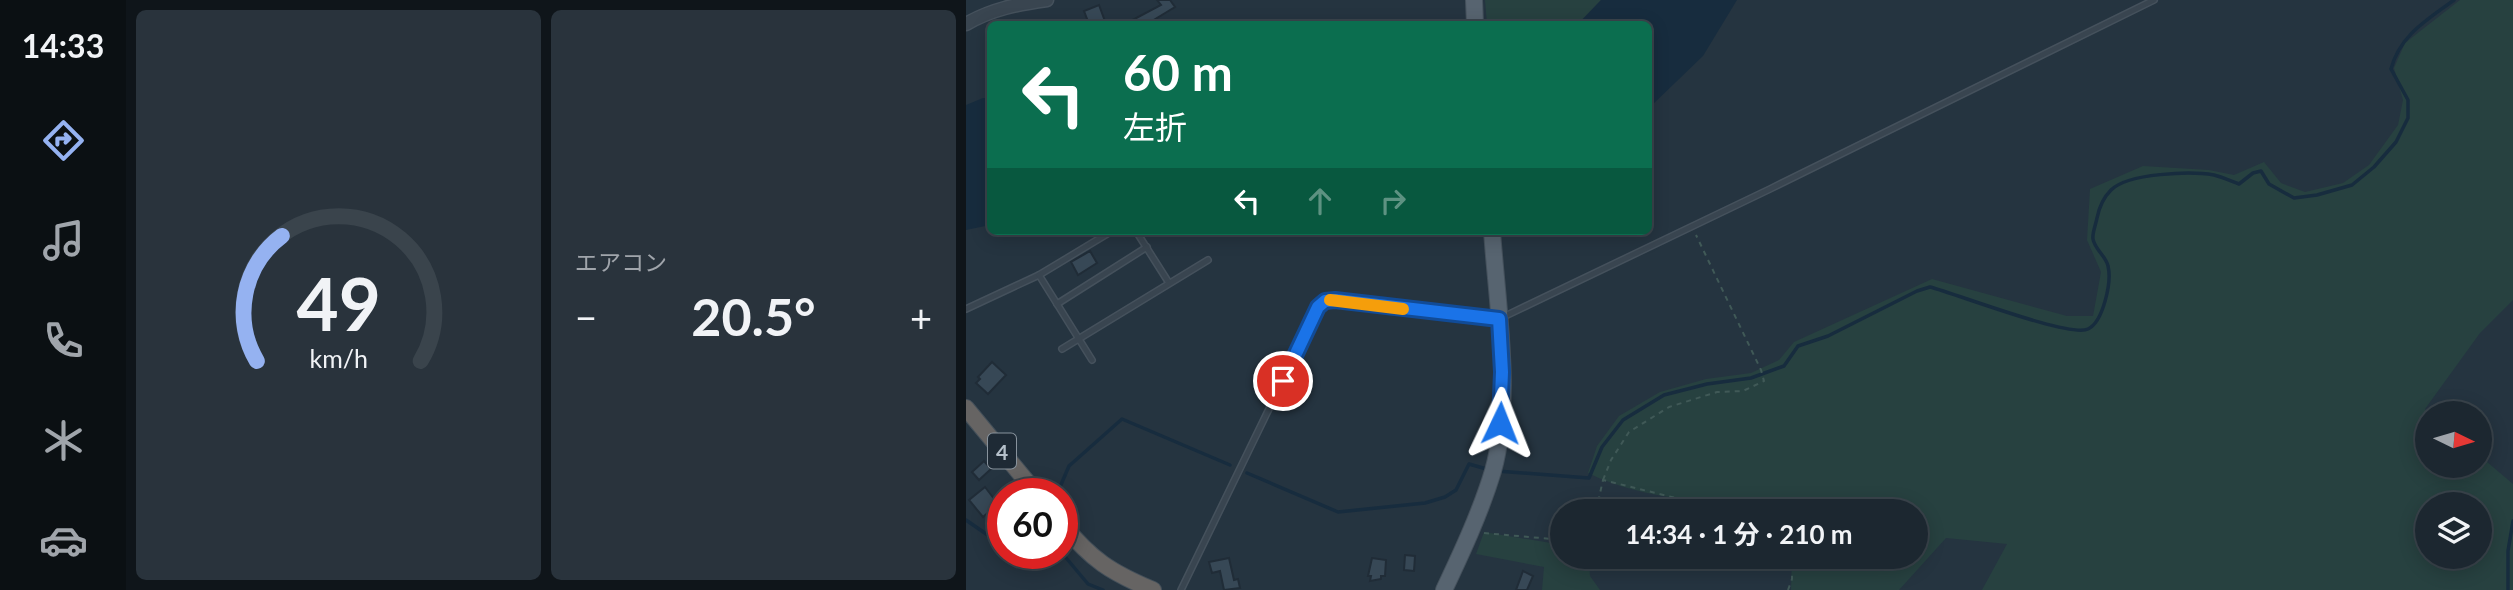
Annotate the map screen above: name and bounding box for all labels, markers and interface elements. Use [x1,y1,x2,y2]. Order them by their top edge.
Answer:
text: 14:33 [22,26,104,65]
text: 60 m [1123,43,1233,101]
icon: left [1008,49,1099,140]
text: 左折 [1123,107,1187,146]
icon: directions [39,116,88,165]
icon: left [1228,182,1266,220]
icon: ahead [1301,182,1339,220]
icon: right [1374,182,1412,220]
icon: music [39,216,88,265]
text: エアコン [575,248,667,276]
text: 49 [296,259,381,347]
text: 20.5° [691,285,816,347]
text: − [575,294,597,340]
text: + [910,294,932,340]
icon: phone [39,316,88,365]
text: km/h [309,343,368,373]
pin [1253,351,1313,411]
icon: arrive [1264,362,1302,400]
position arrow [1463,386,1537,460]
north arrow [2415,401,2492,478]
map controls [2415,401,2492,569]
icon: climate [39,416,88,465]
road number: 4 [988,434,1016,468]
speed limit sign: 60 [987,478,1078,569]
button: layers [2415,492,2492,569]
icon: car [39,516,88,565]
text: 14:34 · 1 分 · 210 m [1625,518,1853,550]

